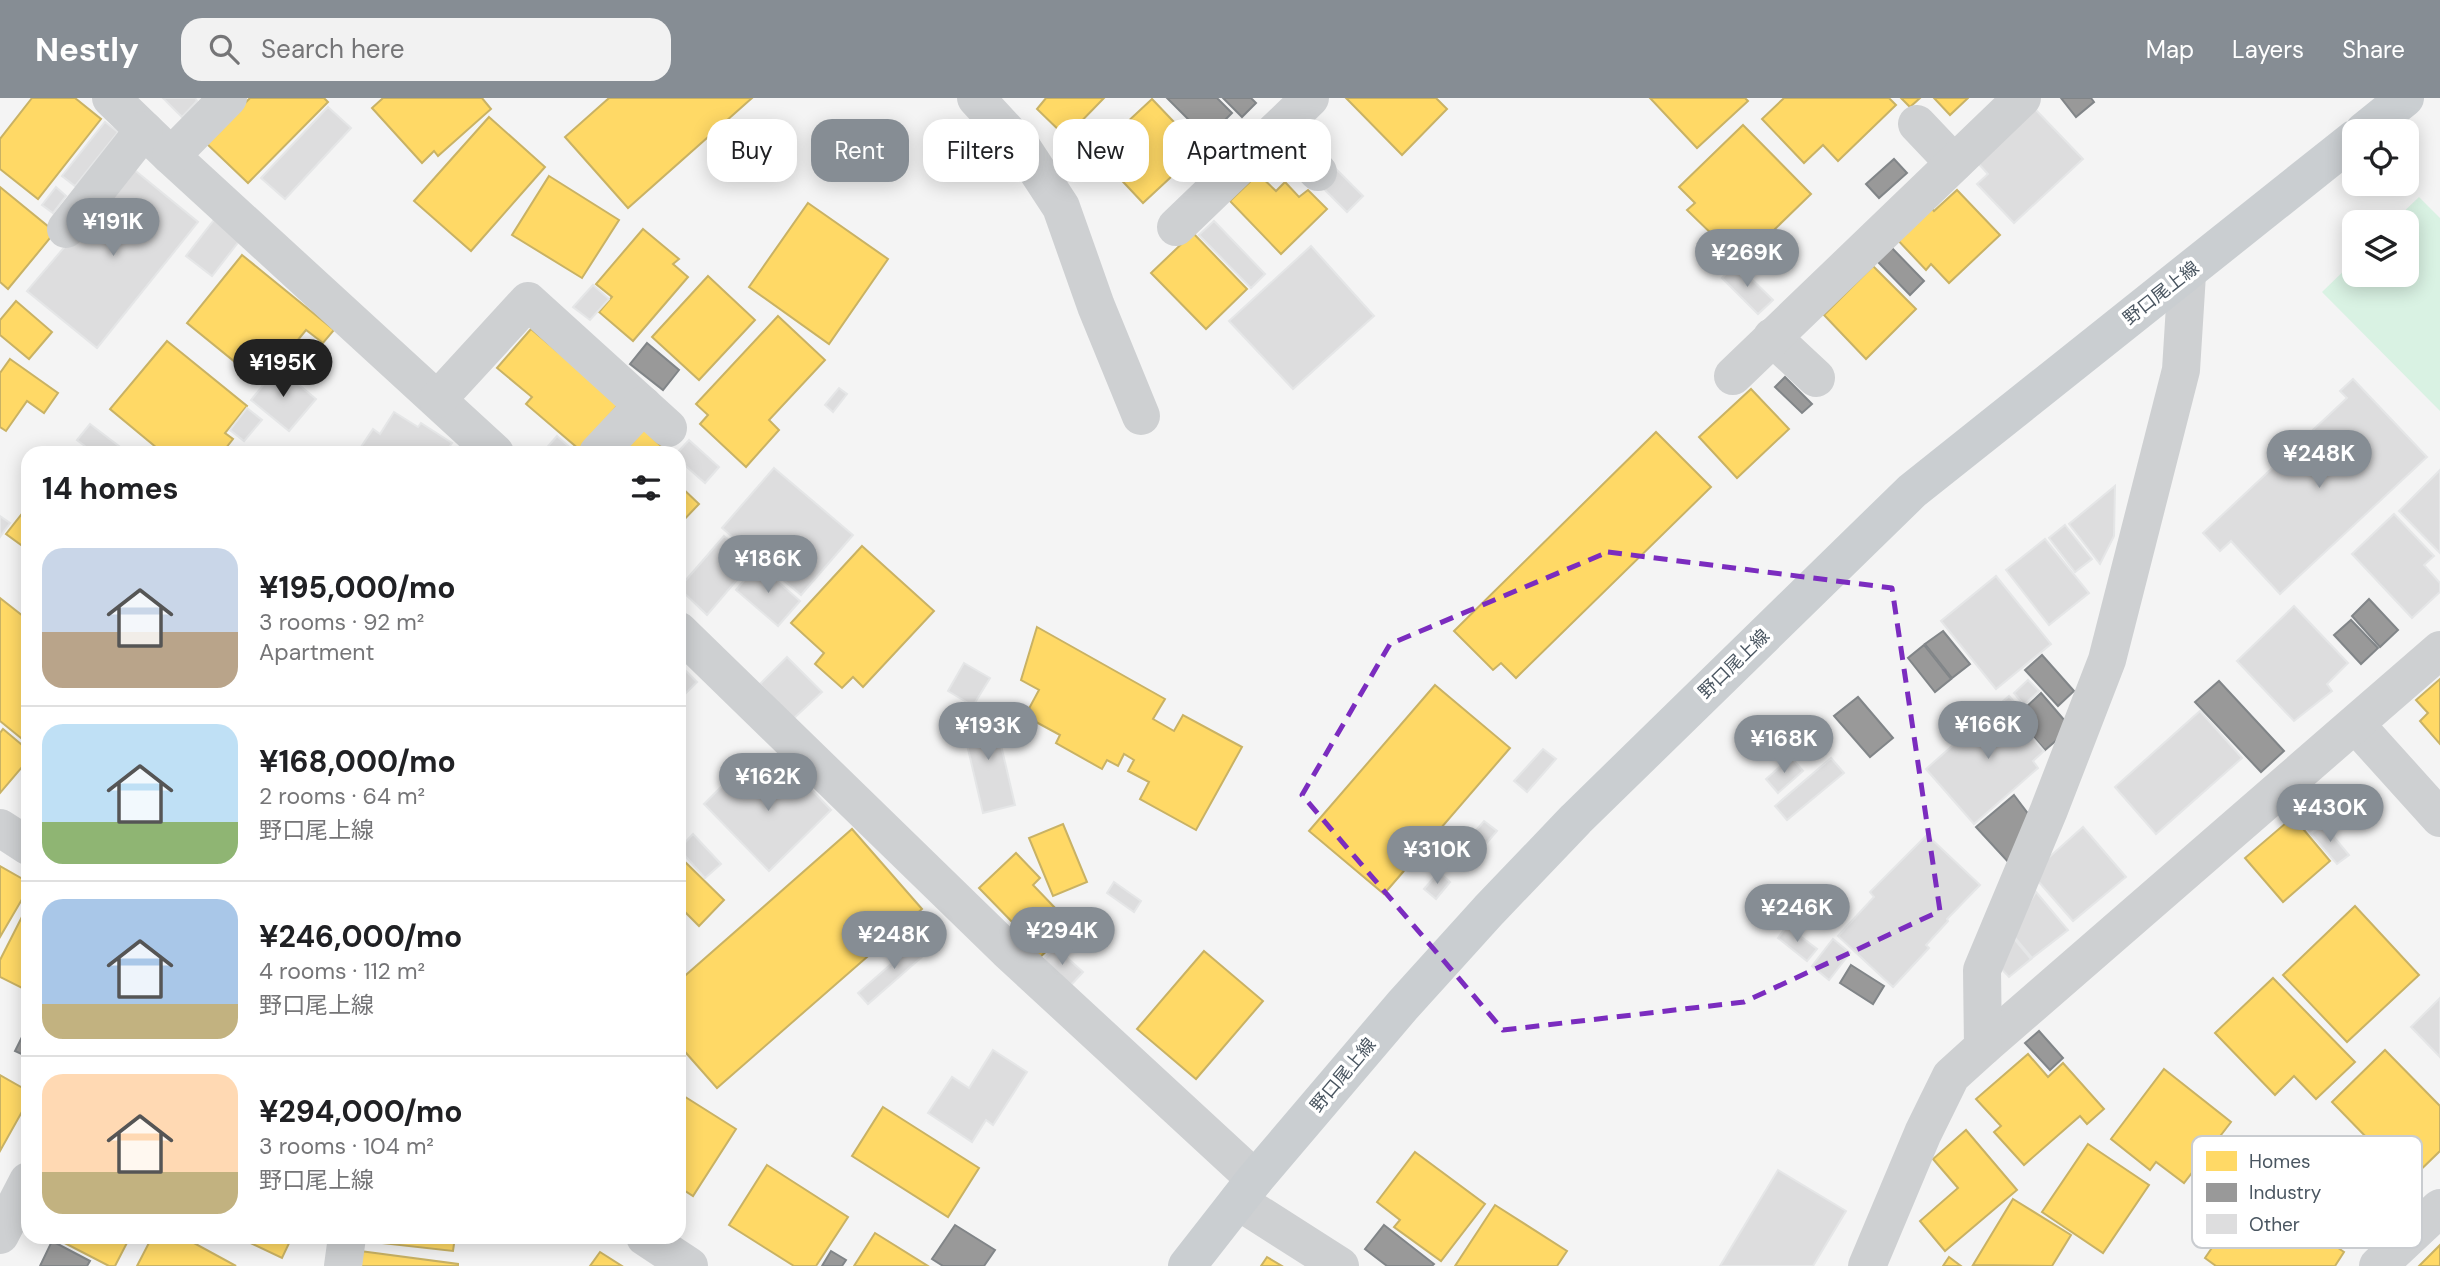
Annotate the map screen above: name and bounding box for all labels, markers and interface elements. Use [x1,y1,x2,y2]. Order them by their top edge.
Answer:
search box [181,18,671,81]
text: Nestly [35,28,139,71]
icon: search [205,30,243,68]
text: Search here [261,32,405,66]
text: Map [2146,34,2194,65]
text: Layers [2232,34,2304,65]
text: Share [2342,34,2405,65]
chip: Buy [707,119,797,182]
chip: Rent [811,119,909,182]
chip: Filters [923,119,1039,182]
chip: New [1053,119,1149,182]
chip: Apartment [1163,119,1331,182]
map controls [2342,119,2419,287]
button: locate [2342,119,2419,196]
pin: ¥191K [64,198,162,258]
text: ¥191K [82,206,144,236]
button: layers [2342,210,2419,287]
pin: ¥269K [1698,230,1796,289]
text: ¥269K [1711,237,1783,267]
street label: 野口尾上線 [2118,256,2204,330]
pin: ¥195K [234,340,332,399]
text: ¥195K [249,347,317,377]
pin: ¥248K [2270,430,2368,490]
text: ¥248K [2283,438,2355,468]
text: 14 homes [42,469,179,508]
icon: filters [627,469,665,507]
pin: ¥186K [719,536,817,595]
text: ¥186K [734,543,802,573]
text: ¥195,000/mo [259,568,455,607]
icon: home [98,576,182,660]
text: 3 rooms · 92 m² [259,607,424,637]
street label: 野口尾上線 [1693,624,1775,704]
text: Apartment [259,637,374,667]
pin: ¥193K [939,702,1037,762]
pin: ¥166K [1939,702,2037,761]
text: ¥166K [1954,709,2022,739]
text: ¥193K [955,710,1021,740]
pin: ¥168K [1735,716,1833,775]
text: ¥168K [1750,723,1818,753]
text: ¥168,000/mo [259,742,456,781]
icon: home [98,752,182,836]
pin: ¥162K [719,754,817,813]
text: ¥162K [735,761,801,791]
text: 2 rooms · 64 m² [259,781,425,811]
pin: ¥430K [2281,784,2379,844]
text: ¥430K [2293,792,2367,822]
text: 野口尾上線 [259,815,374,845]
pin: ¥310K [1388,826,1486,886]
text: ¥310K [1403,834,1471,864]
pin: ¥246K [1748,884,1846,944]
text: ¥246K [1761,892,1833,922]
pin: ¥294K [1013,908,1111,967]
pin: ¥248K [845,912,943,971]
text: ¥294K [1026,915,1098,945]
text: ¥246,000/mo [259,917,462,956]
text: ¥248K [858,919,930,949]
icon: home [98,927,182,1011]
text: 4 rooms · 112 m² [259,956,425,986]
text: 野口尾上線 [259,990,374,1020]
street label: 野口尾上線 [1305,1033,1381,1117]
text: ¥294,000/mo [259,1092,463,1131]
icon: home [98,1102,182,1186]
text: 3 rooms · 104 m² [259,1131,434,1161]
legend [2192,1136,2422,1248]
text: Homes [2249,1149,2310,1174]
text: 野口尾上線 [259,1165,374,1195]
text: Industry [2249,1180,2322,1205]
text: Other [2249,1212,2300,1237]

